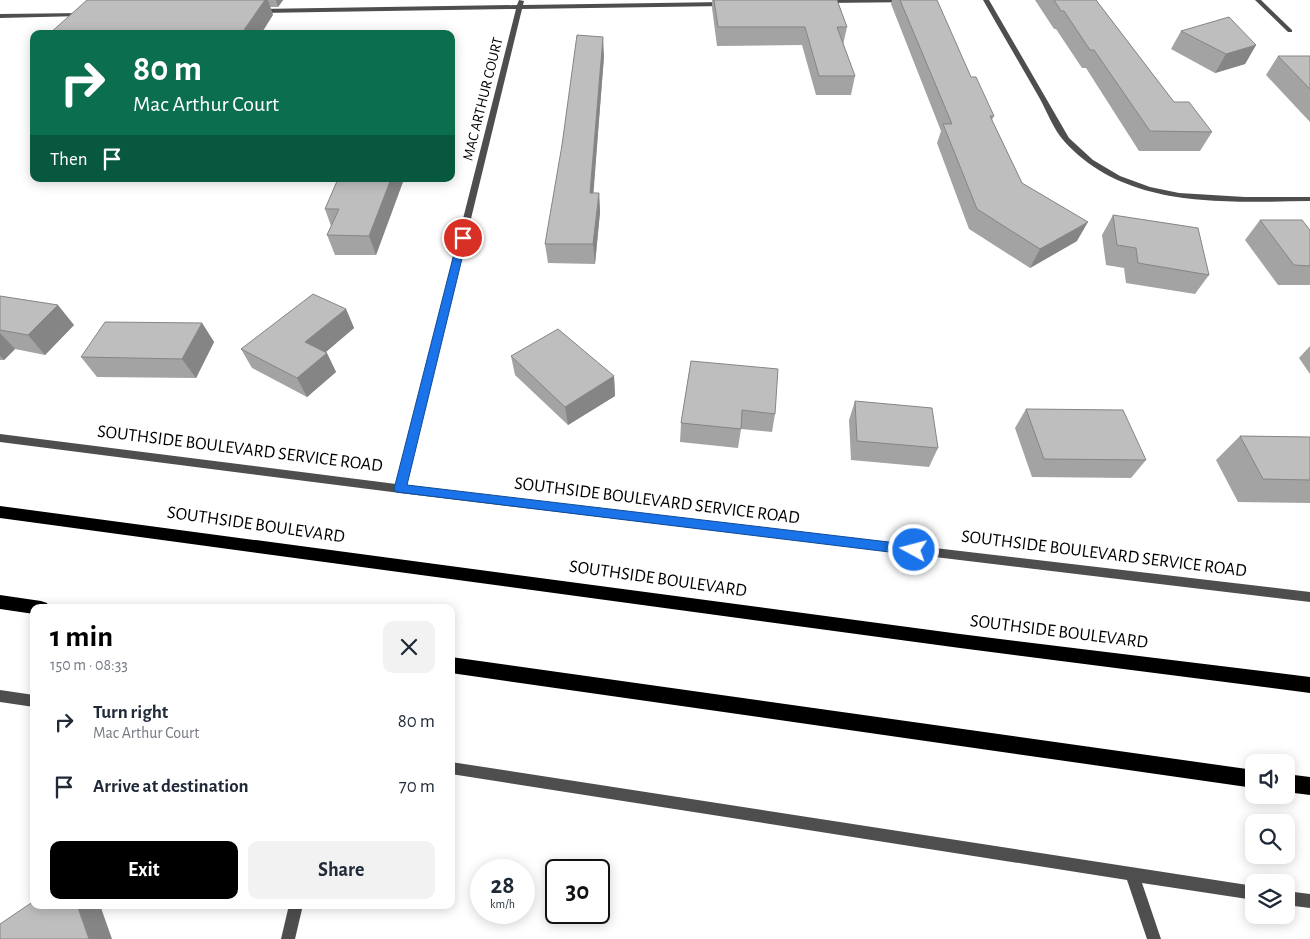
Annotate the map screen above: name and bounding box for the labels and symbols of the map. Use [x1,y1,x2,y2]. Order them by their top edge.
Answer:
street label: MAC ARTHUR COURT [460,35,506,162]
pin [442,217,484,259]
street label: SOUTHSIDE BOULEVARD SERVICE ROAD [96,423,384,475]
street label: SOUTHSIDE BOULEVARD SERVICE ROAD [513,475,801,527]
street label: SOUTHSIDE BOULEVARD [166,504,346,546]
position arrow [887,523,939,575]
street label: SOUTHSIDE BOULEVARD SERVICE ROAD [960,528,1248,580]
street label: SOUTHSIDE BOULEVARD [568,558,748,600]
street label: SOUTHSIDE BOULEVARD [969,612,1149,652]
speed limit sign: 30 [545,859,610,924]

